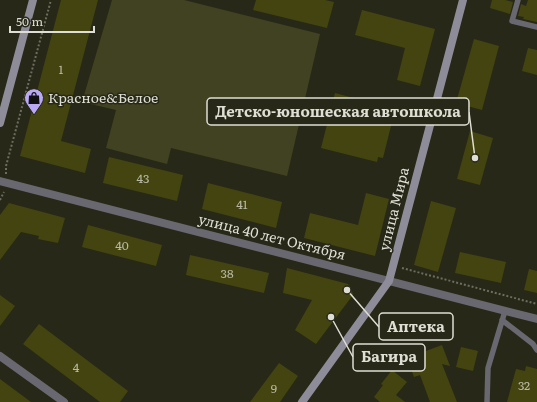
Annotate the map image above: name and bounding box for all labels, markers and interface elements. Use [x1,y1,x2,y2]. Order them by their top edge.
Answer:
scale bar [10,8,94,34]
text: 50 m [16,12,43,30]
house number: 1 [59,60,64,78]
shop icon: Красное&Белое [23,87,45,115]
place label: Красное&Белое [48,87,158,107]
callout: Детско-юношеская автошкола [207,98,469,125]
text: Детско-юношеская автошкола [215,99,461,122]
street label: улица Мира [373,164,413,253]
house number: 43 [136,169,150,187]
house number: 41 [236,195,248,213]
street label: улица 40 лет Октября [196,208,348,264]
house number: 40 [115,236,129,254]
house number: 38 [220,264,234,282]
callout: Аптека [379,313,453,340]
text: Аптека [387,314,445,337]
callout: Багира [353,344,425,371]
text: Багира [361,344,417,367]
house number: 4 [73,358,80,376]
house number: 32 [518,376,530,394]
house number: 9 [271,379,277,397]

